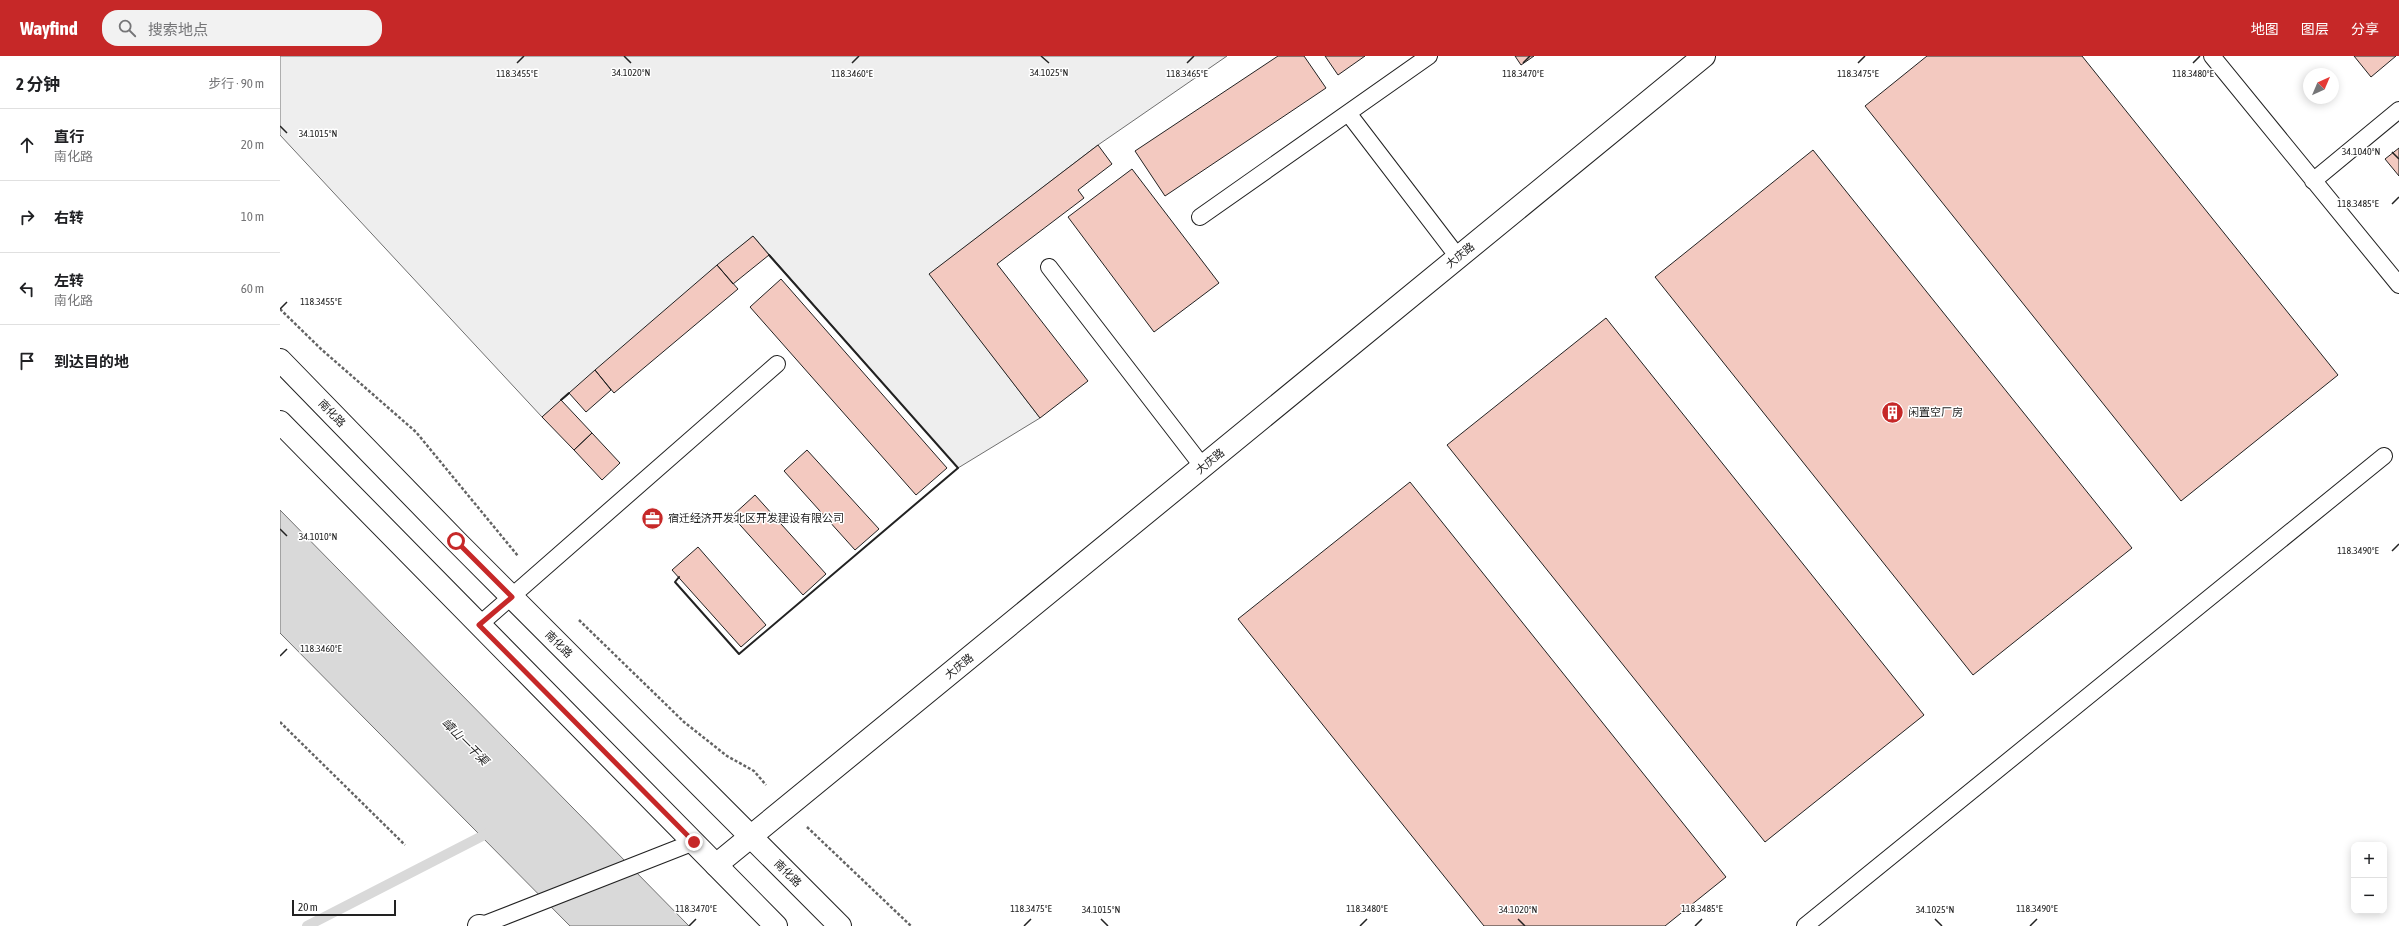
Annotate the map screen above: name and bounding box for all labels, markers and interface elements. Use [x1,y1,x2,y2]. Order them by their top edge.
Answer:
search box [102,10,382,46]
text: Wayfind [20,17,78,39]
icon: search [116,17,138,39]
text: 搜索地点 [148,21,208,38]
text: 地图 [2251,21,2279,37]
text: 图层 [2301,21,2329,37]
text: 分享 [2351,21,2379,37]
text: 34.1020°N [612,67,650,78]
text: 34.1025°N [1030,67,1068,78]
text: 118.3455°E [496,68,539,79]
text: 118.3460°E [831,68,874,79]
text: 118.3465°E [1166,68,1209,79]
text: 118.3470°E [1502,68,1545,79]
text: 118.3475°E [1837,68,1880,79]
text: 118.3480°E [2172,68,2215,79]
north arrow [2303,68,2339,104]
text: 2 分钟 [16,74,60,94]
text: 步行 · 90 m [208,76,264,91]
text: 直行 [54,128,84,145]
text: 34.1015°N [299,128,337,139]
icon: ahead [16,134,38,156]
text: 20 m [241,137,264,152]
text: 34.1040°N [2342,146,2380,157]
text: 南化路 [54,149,93,164]
text: 118.3485°E [2337,198,2380,209]
icon: right [16,206,38,228]
text: 右转 [54,209,84,226]
text: 10 m [241,209,264,224]
street label: 大庆路 [1443,240,1477,270]
text: 左转 [54,272,84,289]
icon: left [16,278,38,300]
text: 60 m [241,281,264,296]
text: 南化路 [54,293,93,308]
text: 118.3455°E [300,296,343,307]
icon: arrive [16,350,38,372]
text: 到达目的地 [54,353,129,370]
street label: 南化路 [316,397,348,429]
building icon: 闲置空厂房 [1880,399,1906,425]
place label: 闲置空厂房 [1908,406,1963,418]
street label: 大庆路 [1193,446,1227,476]
office icon: 宿迁经济开发北区开发建设有限公司 [640,505,666,531]
place label: 宿迁经济开发北区开发建设有限公司 [668,512,844,524]
text: 34.1010°N [299,531,337,542]
route start [447,532,465,550]
text: 118.3490°E [2337,545,2380,556]
street label: 南化路 [543,628,575,660]
text: 118.3460°E [300,643,343,654]
street label: 大庆路 [942,651,976,681]
water label: 嶂山一干渠 [439,716,493,770]
route end [685,833,703,851]
map controls [2351,842,2387,914]
button: + [2351,842,2387,878]
street label: 南化路 [772,857,804,889]
button: − [2351,878,2387,914]
scale bar [292,898,396,917]
text: 20 m [298,901,318,913]
text: 118.3470°E [675,903,718,914]
text: 118.3475°E [1010,903,1053,914]
text: 118.3480°E [1346,903,1389,914]
text: 118.3485°E [1681,903,1724,914]
text: 118.3490°E [2016,903,2059,914]
text: 34.1015°N [1082,904,1120,915]
text: 34.1020°N [1499,904,1537,915]
text: 34.1025°N [1916,904,1954,915]

